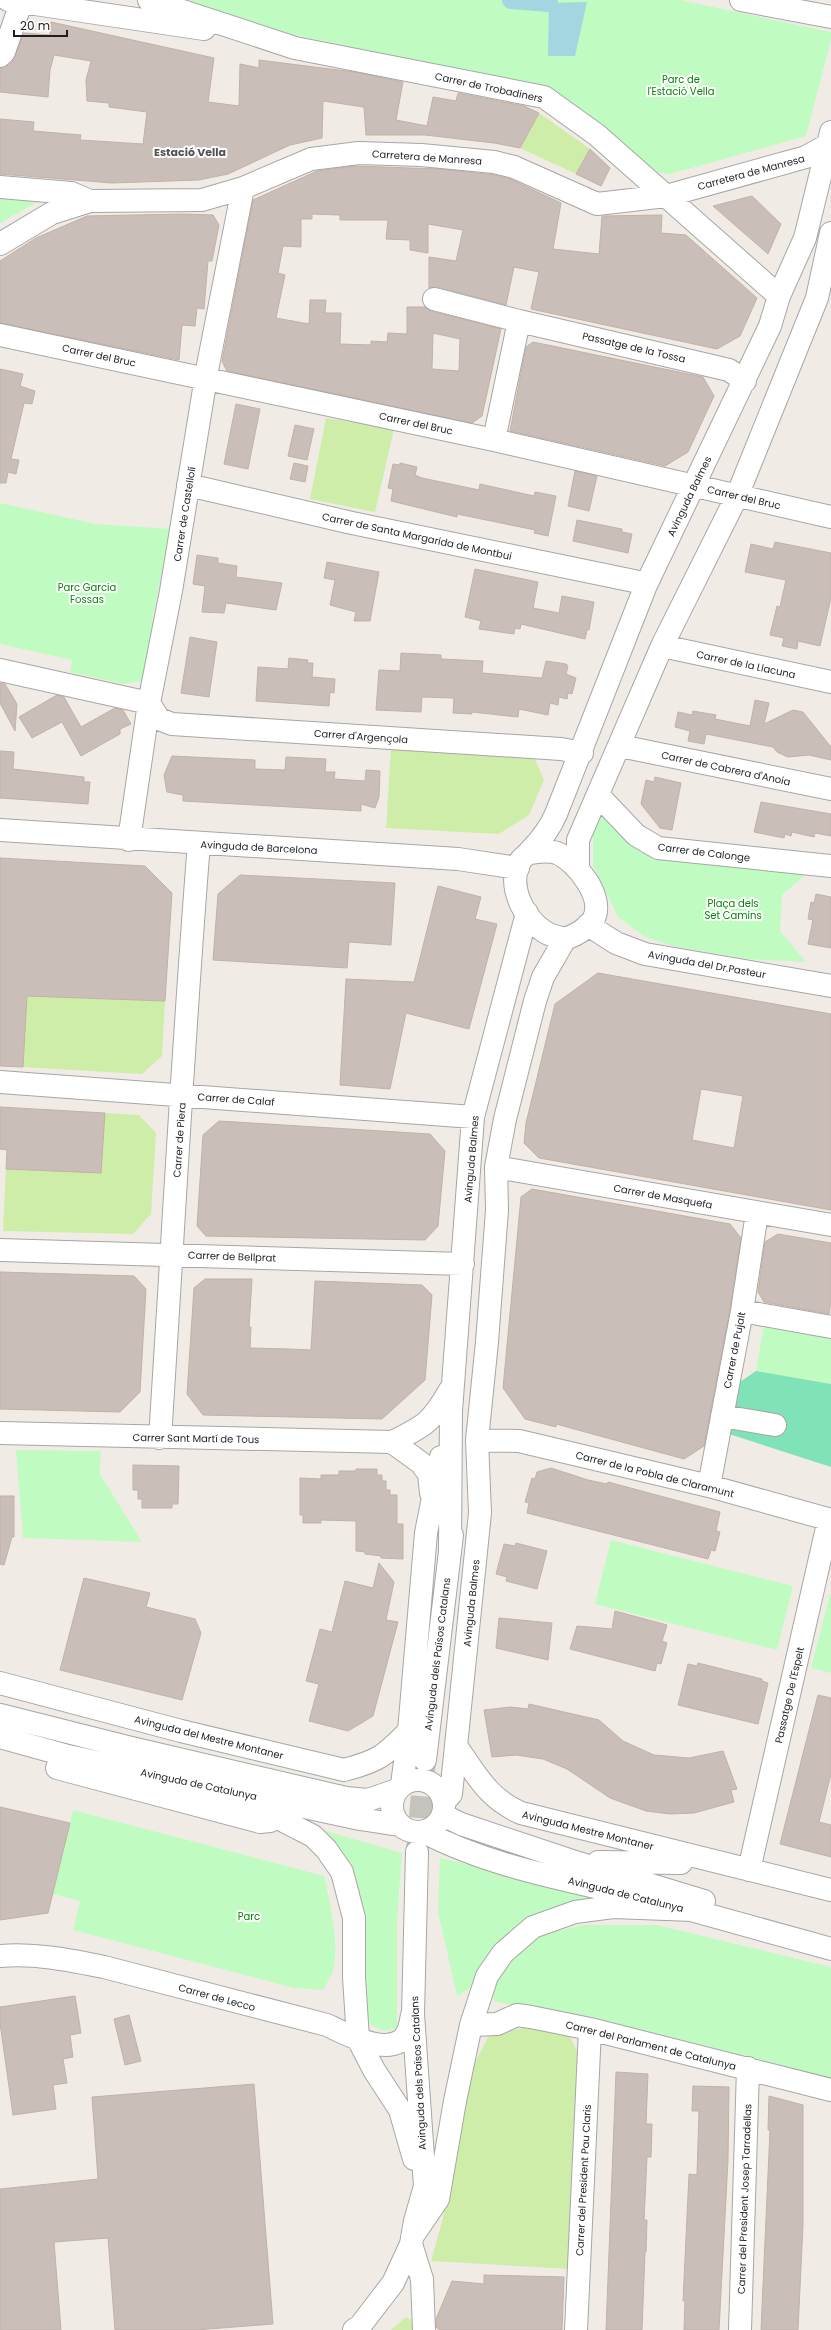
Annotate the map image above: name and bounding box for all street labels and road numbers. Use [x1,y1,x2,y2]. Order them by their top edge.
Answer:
street label: Carrer de Trobadiners [434,69,544,106]
street label: Carretera de Manresa [371,146,483,169]
street label: Carretera de Manresa [696,151,806,194]
street label: Passatge de la Tossa [581,328,687,367]
street label: Carrer del Bruc [61,340,137,371]
street label: Carrer del Bruc [378,408,454,439]
street label: Avinguda Balmes [663,454,715,539]
street label: Carrer de Castellolí [170,465,199,563]
street label: Carrer del Bruc [706,482,782,513]
street label: Carrer de Santa Margarida de Montbui [321,509,513,564]
street label: Carrer de la Llacuna [695,647,797,682]
street label: Carrer d'Argençola [313,726,409,747]
street label: Carrer de Cabrera d'Anoia [660,747,792,790]
street label: Avinguda de Barcelona [200,837,318,858]
street label: Carrer de Calonge [657,839,751,866]
street label: Avinguda del Dr.Pasteur [647,947,767,982]
street label: Carrer de Calaf [197,1089,275,1110]
street label: Carrer de Piera [169,1102,190,1178]
street label: Avinguda Balmes [460,1115,483,1203]
street label: Carrer de Masquefa [612,1180,714,1213]
street label: Carrer de Bellprat [188,1247,277,1266]
street label: Carrer de Pujalt [720,1310,749,1390]
street label: Carrer Sant Martí de Tous [132,1430,260,1447]
street label: Carrer de la Pobla de Claramunt [574,1448,736,1502]
street label: Avinguda Balmes [459,1559,484,1647]
street label: Avinguda dels Països Catalans [421,1577,454,1731]
street label: Passatge De l'Espelt [771,1645,808,1745]
street label: Avinguda del Mestre Montaner [133,1712,285,1763]
street label: Avinguda de Catalunya [139,1765,259,1804]
street label: Avinguda Mestre Montaner [521,1807,655,1854]
street label: Avinguda de Catalunya [566,1873,685,1916]
street label: Carrer de Lecco [177,1980,257,2015]
street label: Avinguda dels Països Catalans [407,1996,430,2150]
street label: Carrer del Parlament de Catalunya [564,2017,738,2074]
street label: Carrer del President Pau Claris [572,2104,595,2256]
street label: Carrer del President Josep Tarradellas [734,2104,755,2294]

